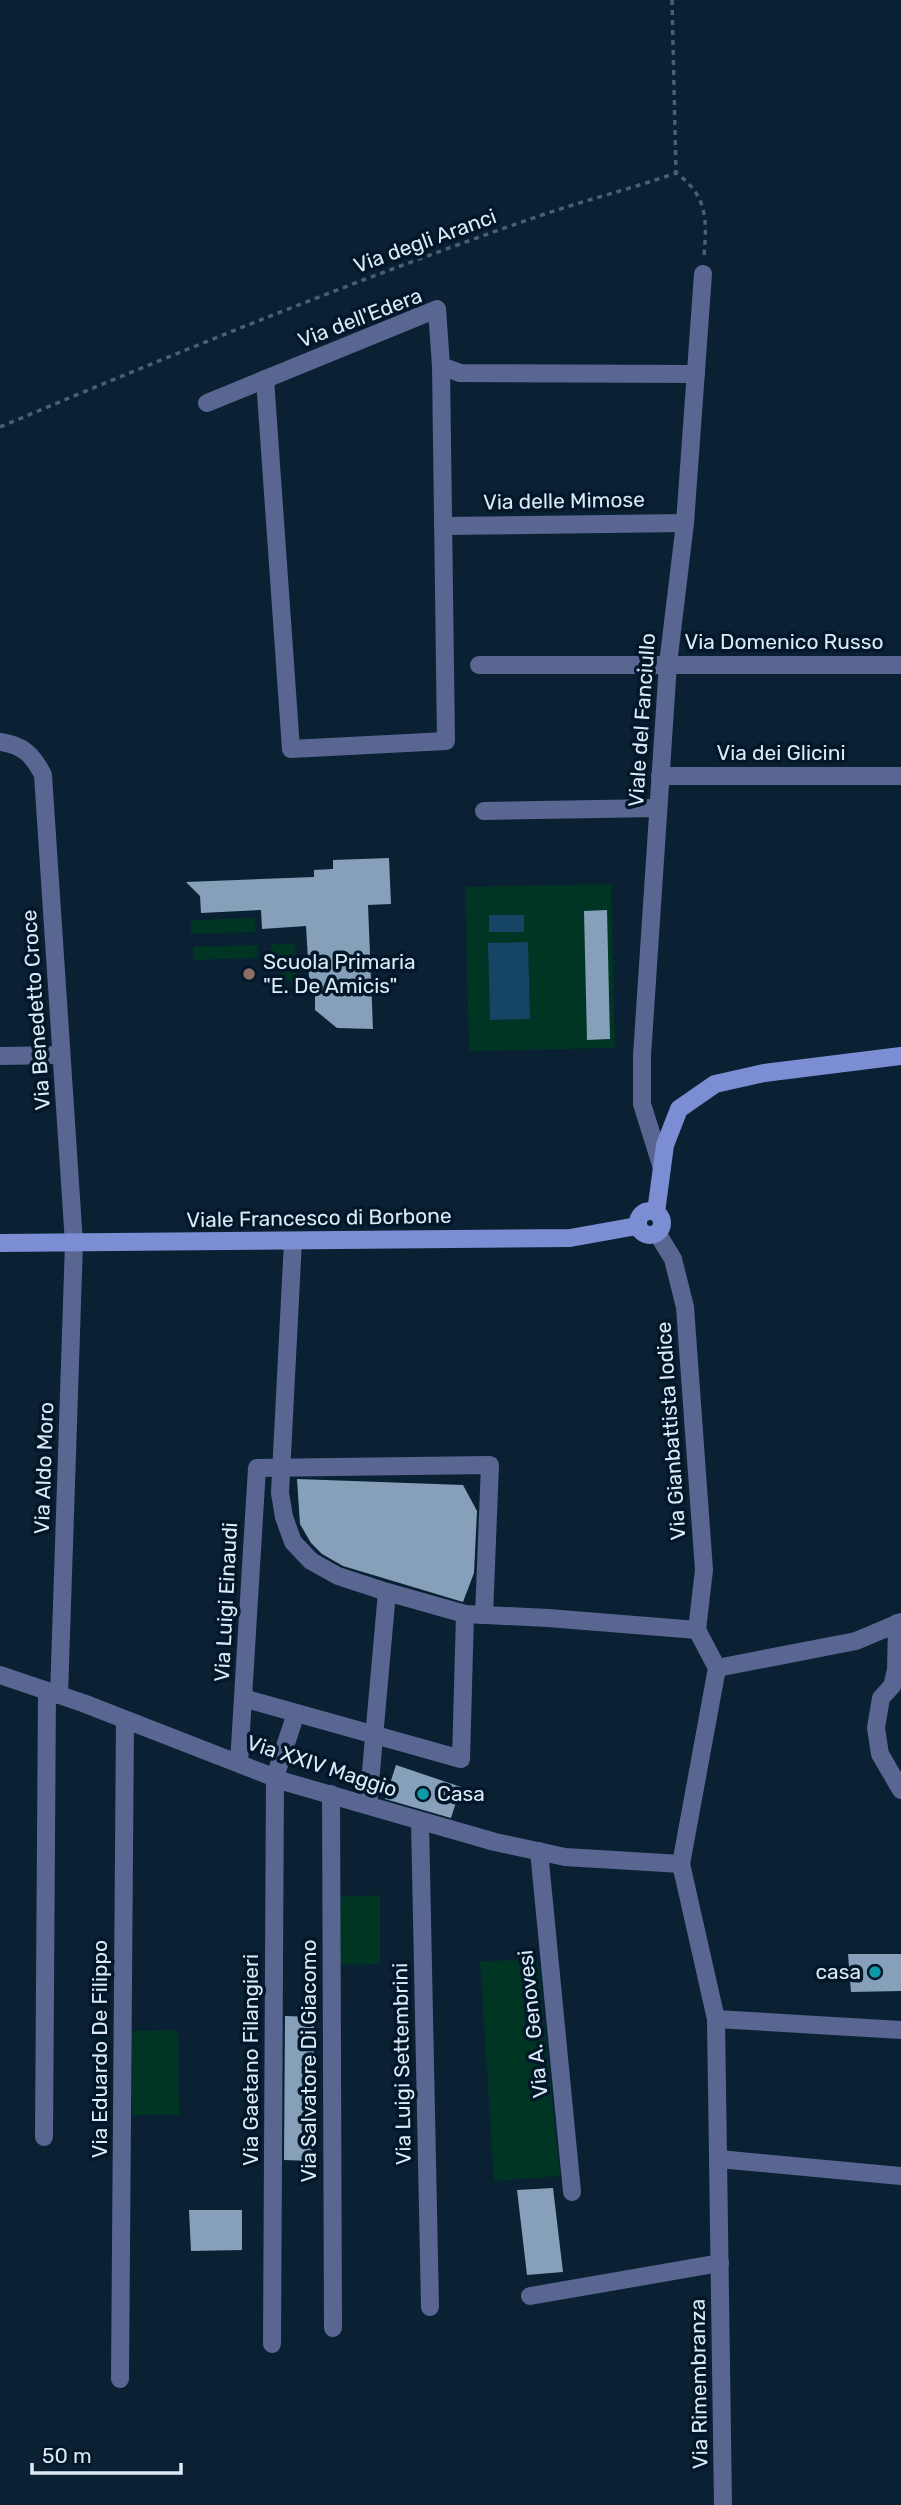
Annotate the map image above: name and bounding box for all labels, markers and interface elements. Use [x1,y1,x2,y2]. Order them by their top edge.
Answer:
street label: Via degli Aranci [350,203,500,278]
street label: Via dell'Edera [294,282,425,353]
street label: Via delle Mimose [483,487,645,514]
street label: Via Domenico Russo [685,629,883,654]
street label: Viale del Fanciullo [623,632,660,808]
street label: Via dei Glicini [717,740,845,765]
street label: Via Benedetto Croce [16,909,55,1111]
place label: Scuola Primaria "E. De Amicis" [263,949,416,998]
marker: Scuola Primaria "E. De Amicis" [241,966,257,982]
street label: Viale Francesco di Borbone [186,1203,452,1232]
street label: Via Gianbattista Iodice [650,1321,691,1541]
street label: Via Aldo Moro [29,1401,58,1535]
street label: Via Luigi Einaudi [209,1522,242,1682]
street label: Via XXIV Maggio [244,1729,401,1802]
place label: Casa [437,1781,485,1806]
marker: Casa [415,1786,431,1802]
street label: Via Eduardo De Filippo [87,1940,112,2158]
street label: Via Salvatore Di Giacomo [296,1940,321,2182]
street label: Via A. Genovesi [512,1949,553,2099]
street label: Via Gaetano Filangieri [238,1954,263,2166]
place label: casa [816,1959,861,1984]
street label: Via Luigi Settembrini [387,1963,416,2165]
marker: casa [867,1964,883,1980]
street label: Via Rimembranza [685,2299,712,2469]
scale bar [32,2432,180,2476]
text: 50 m [42,2443,92,2468]

